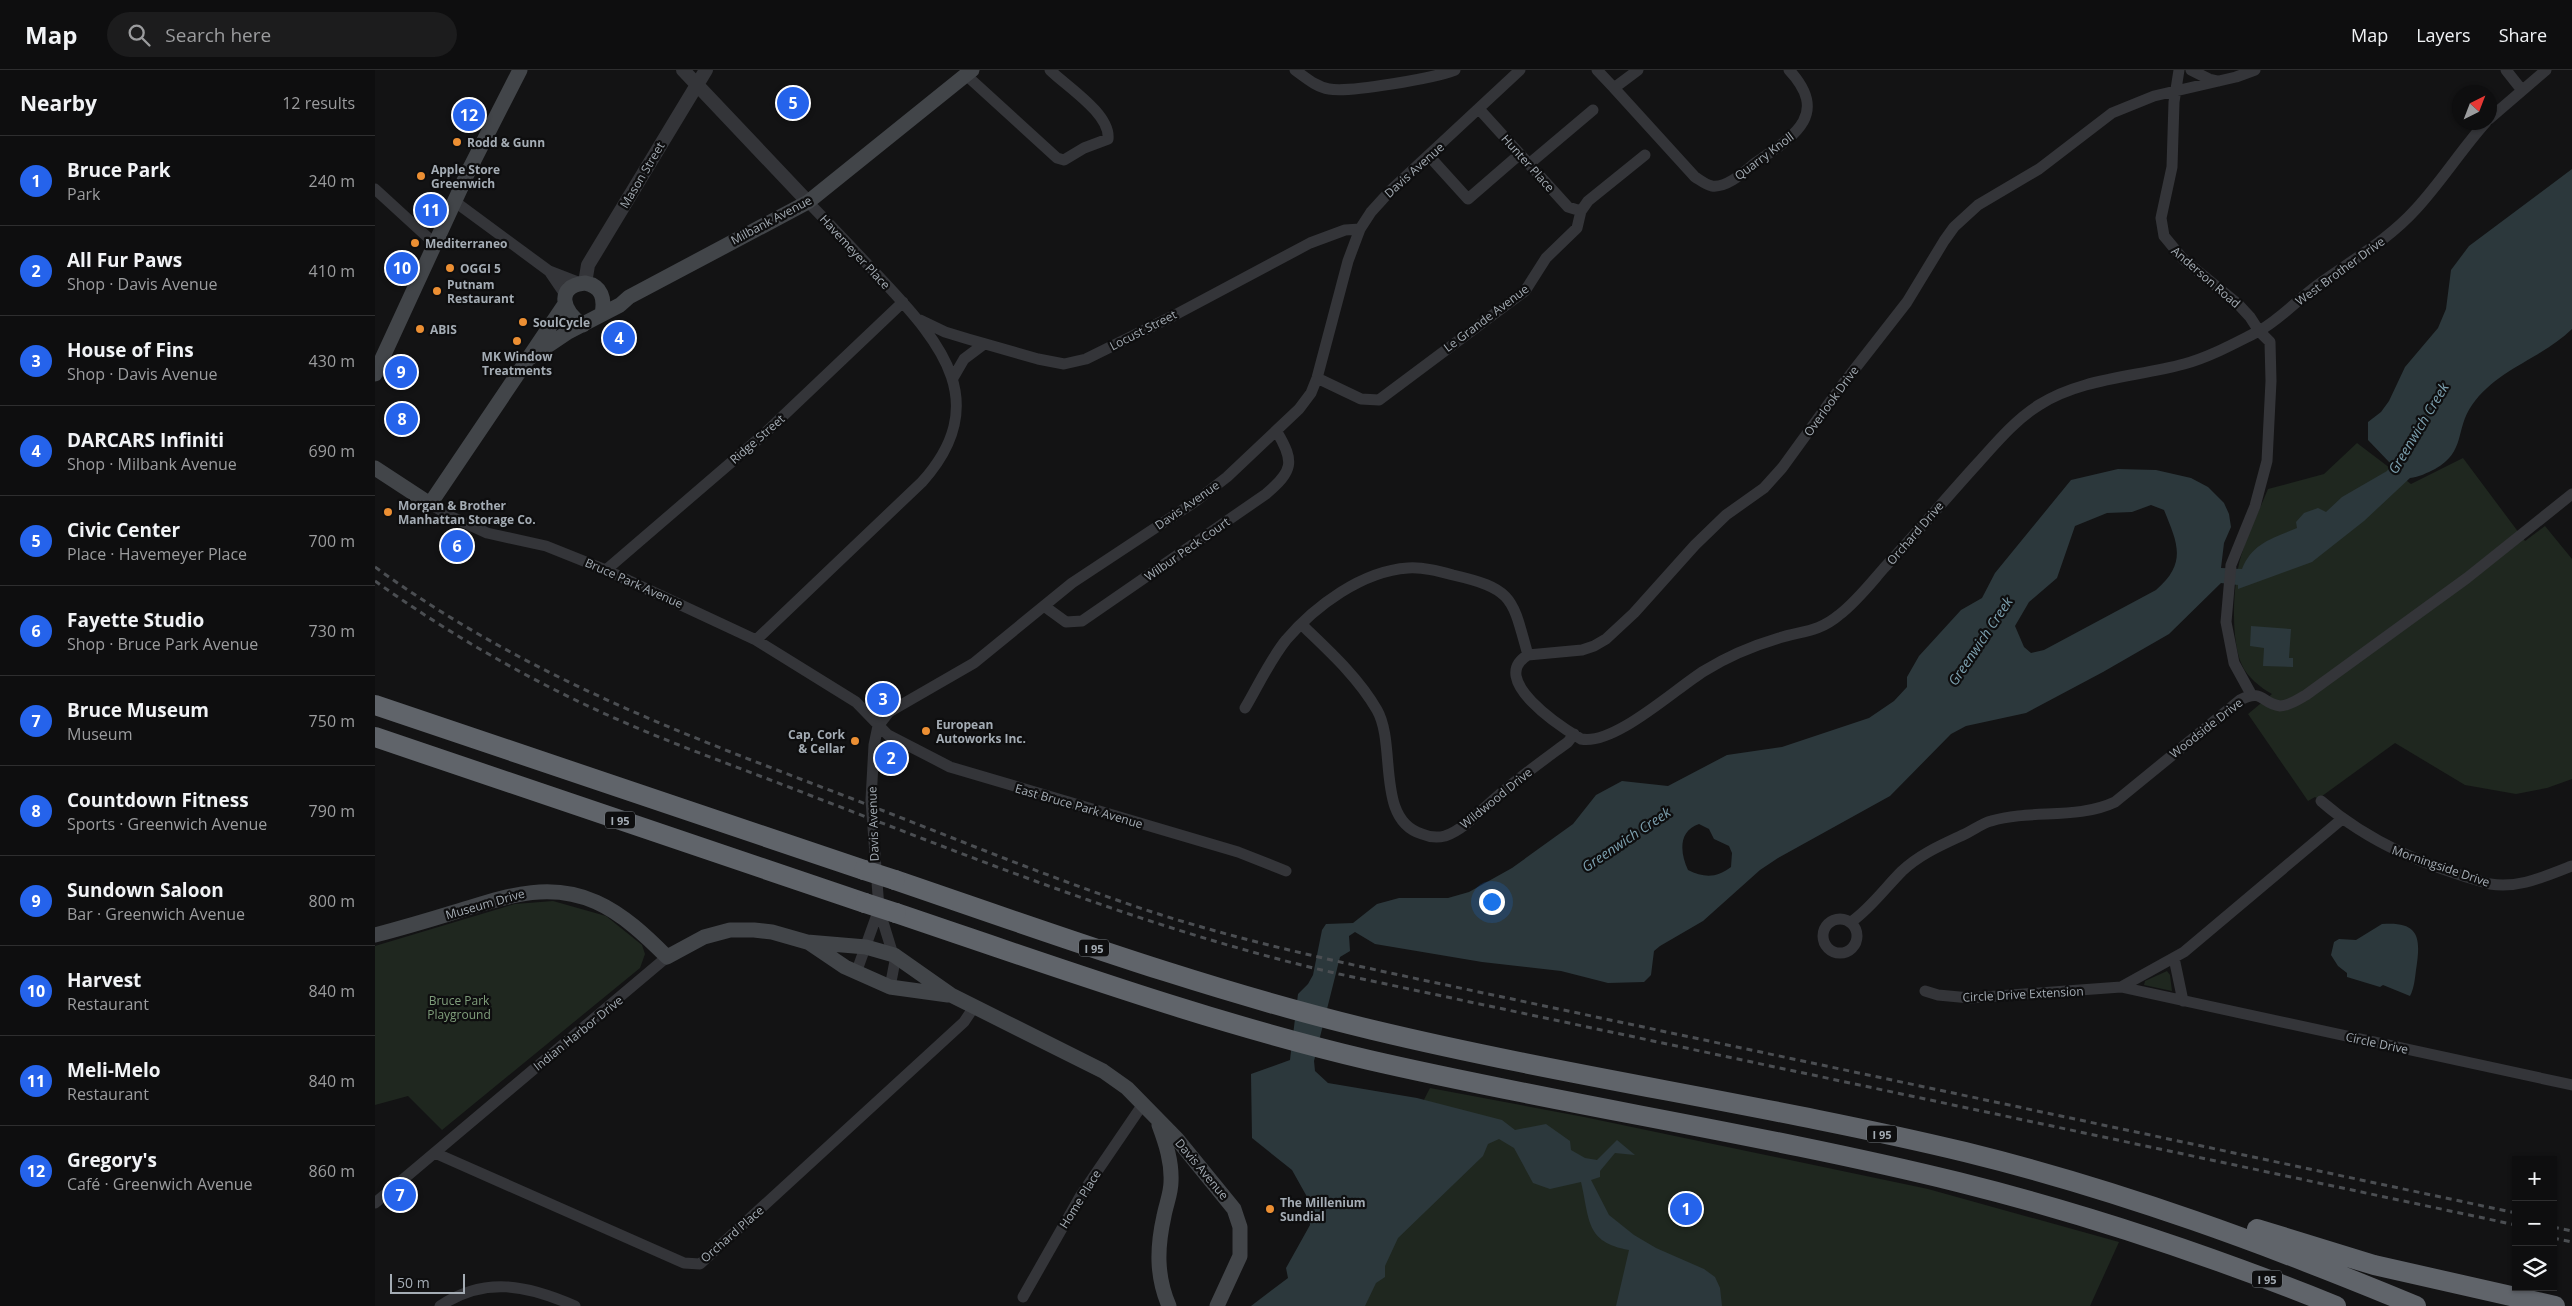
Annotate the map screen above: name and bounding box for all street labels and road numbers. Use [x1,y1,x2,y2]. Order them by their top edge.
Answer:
street label: Quarry Knoll [1731,128,1797,184]
street label: Hunter Place [1498,131,1559,196]
street label: Davis Avenue [1380,138,1448,201]
street label: Mason Street [616,139,668,211]
street label: Milbank Avenue [728,191,815,248]
street label: Havemeyer Place [816,211,894,293]
street label: West Brother Drive [2292,233,2388,309]
street label: Anderson Road [2168,242,2244,312]
street label: Le Grande Avenue [1440,280,1532,356]
street label: Locust Street [1107,306,1179,354]
street label: Overlook Drive [1800,362,1862,440]
street label: Ridge Street [726,410,788,468]
street label: Davis Avenue [1151,476,1223,533]
street label: Orchard Drive [1883,498,1947,568]
street label: Wilbur Peck Court [1141,513,1233,585]
street label: Bruce Park Avenue [582,554,686,612]
street label: Woodside Drive [2166,694,2246,762]
street label: Wildwood Drive [1456,764,1536,832]
street label: East Bruce Park Avenue [1013,780,1145,832]
street label: Davis Avenue [863,786,883,862]
road number: I 95 [605,812,635,828]
street label: Morningside Drive [2390,841,2492,891]
street label: Museum Drive [443,885,527,923]
road number: I 95 [1079,940,1109,956]
street label: Circle Drive Extension [1962,982,2084,1006]
street label: Indian Harbor Drive [530,991,627,1074]
street label: Circle Drive [2344,1028,2410,1058]
road number: I 95 [1867,1126,1897,1142]
street label: Davis Avenue [1171,1135,1233,1203]
street label: Home Place [1055,1166,1105,1232]
street label: Orchard Place [697,1202,768,1266]
road number: I 95 [2252,1270,2282,1288]

